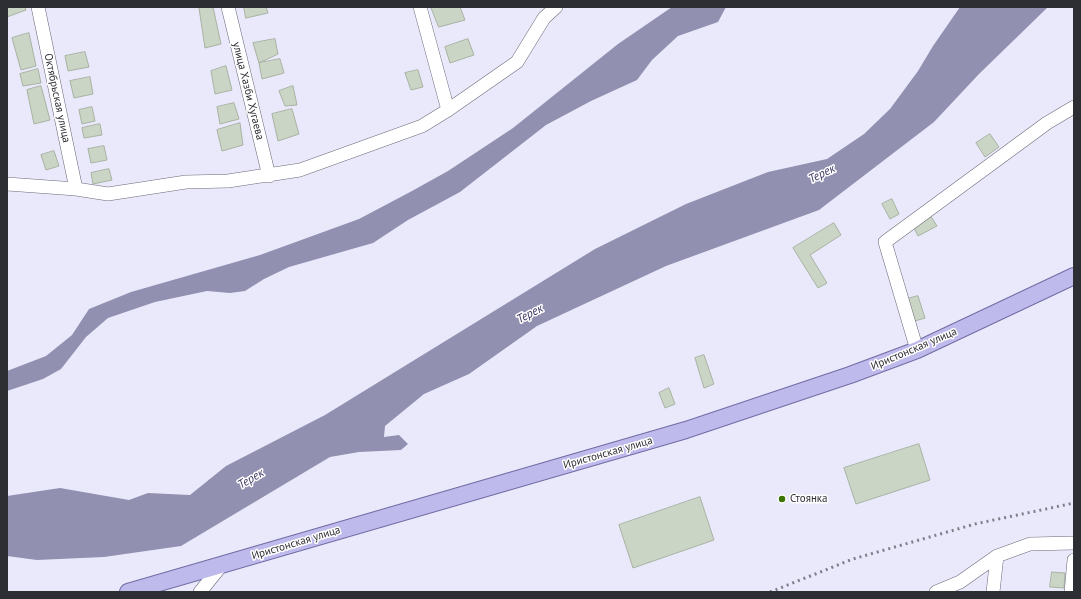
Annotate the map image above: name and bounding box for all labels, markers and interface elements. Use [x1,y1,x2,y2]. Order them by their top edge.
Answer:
street label: улица Хазби Хугаева [229,41,267,141]
street label: Октябрьская улица [41,52,73,144]
water label: Терек [806,161,838,187]
water label: Терек [514,301,546,327]
street label: Иристонская улица [869,325,959,373]
street label: Иристонская улица [562,434,654,472]
water label: Терек [235,466,267,492]
place label: Стоянка [790,492,828,506]
marker: Стоянка [777,494,787,504]
street label: Иристонская улица [250,523,342,563]

